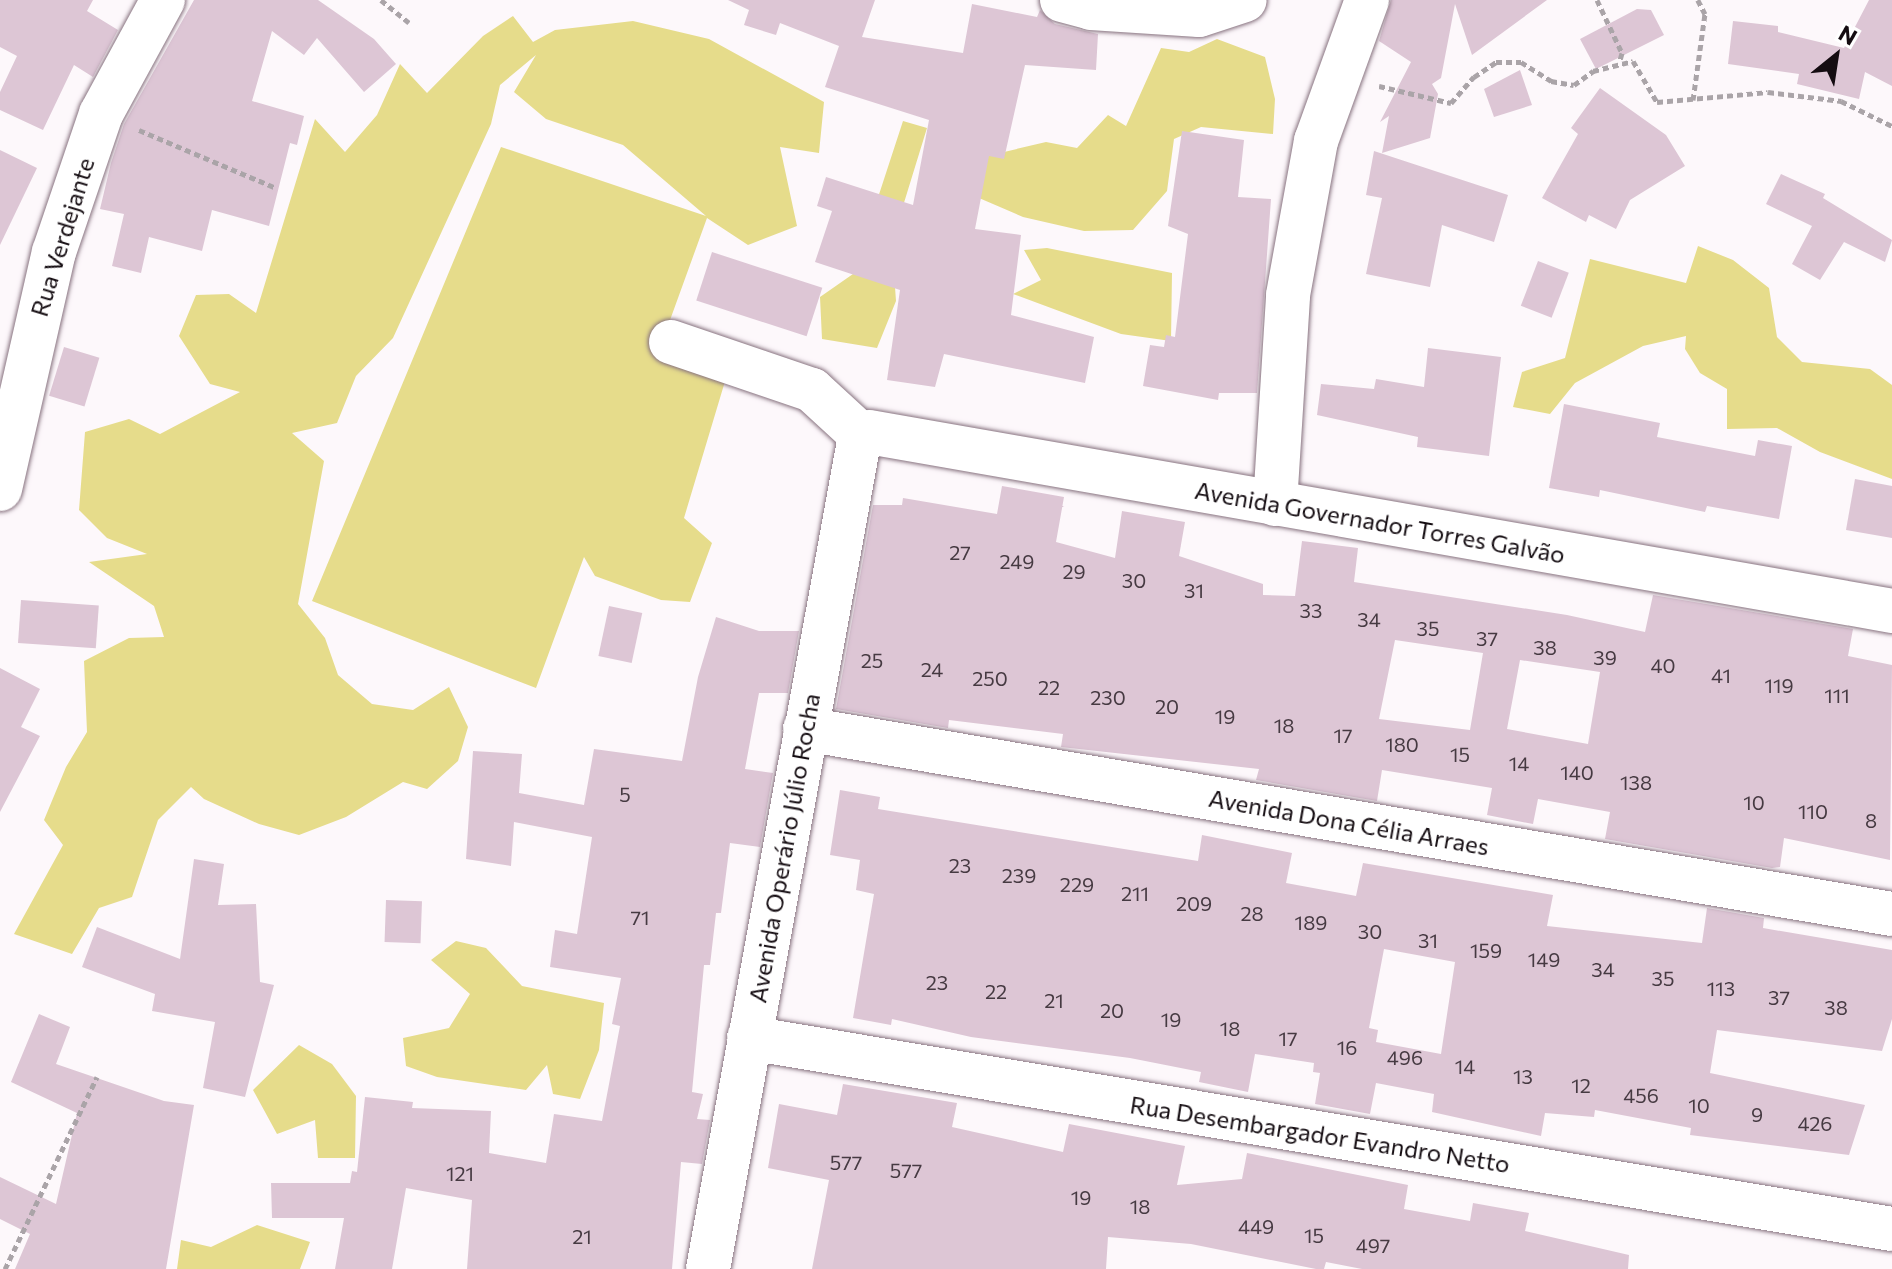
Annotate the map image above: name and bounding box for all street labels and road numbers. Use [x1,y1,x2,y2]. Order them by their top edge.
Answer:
street label: Rua Verdejante [24,154,100,320]
street label: Avenida Governador Torres Galvão [1193,475,1567,569]
street label: Avenida Operário Júlio Rocha [743,691,825,1005]
street label: Avenida Dona Célia Arraes [1207,783,1491,861]
street label: Rua Desembargador Evandro Netto [1128,1090,1512,1178]

